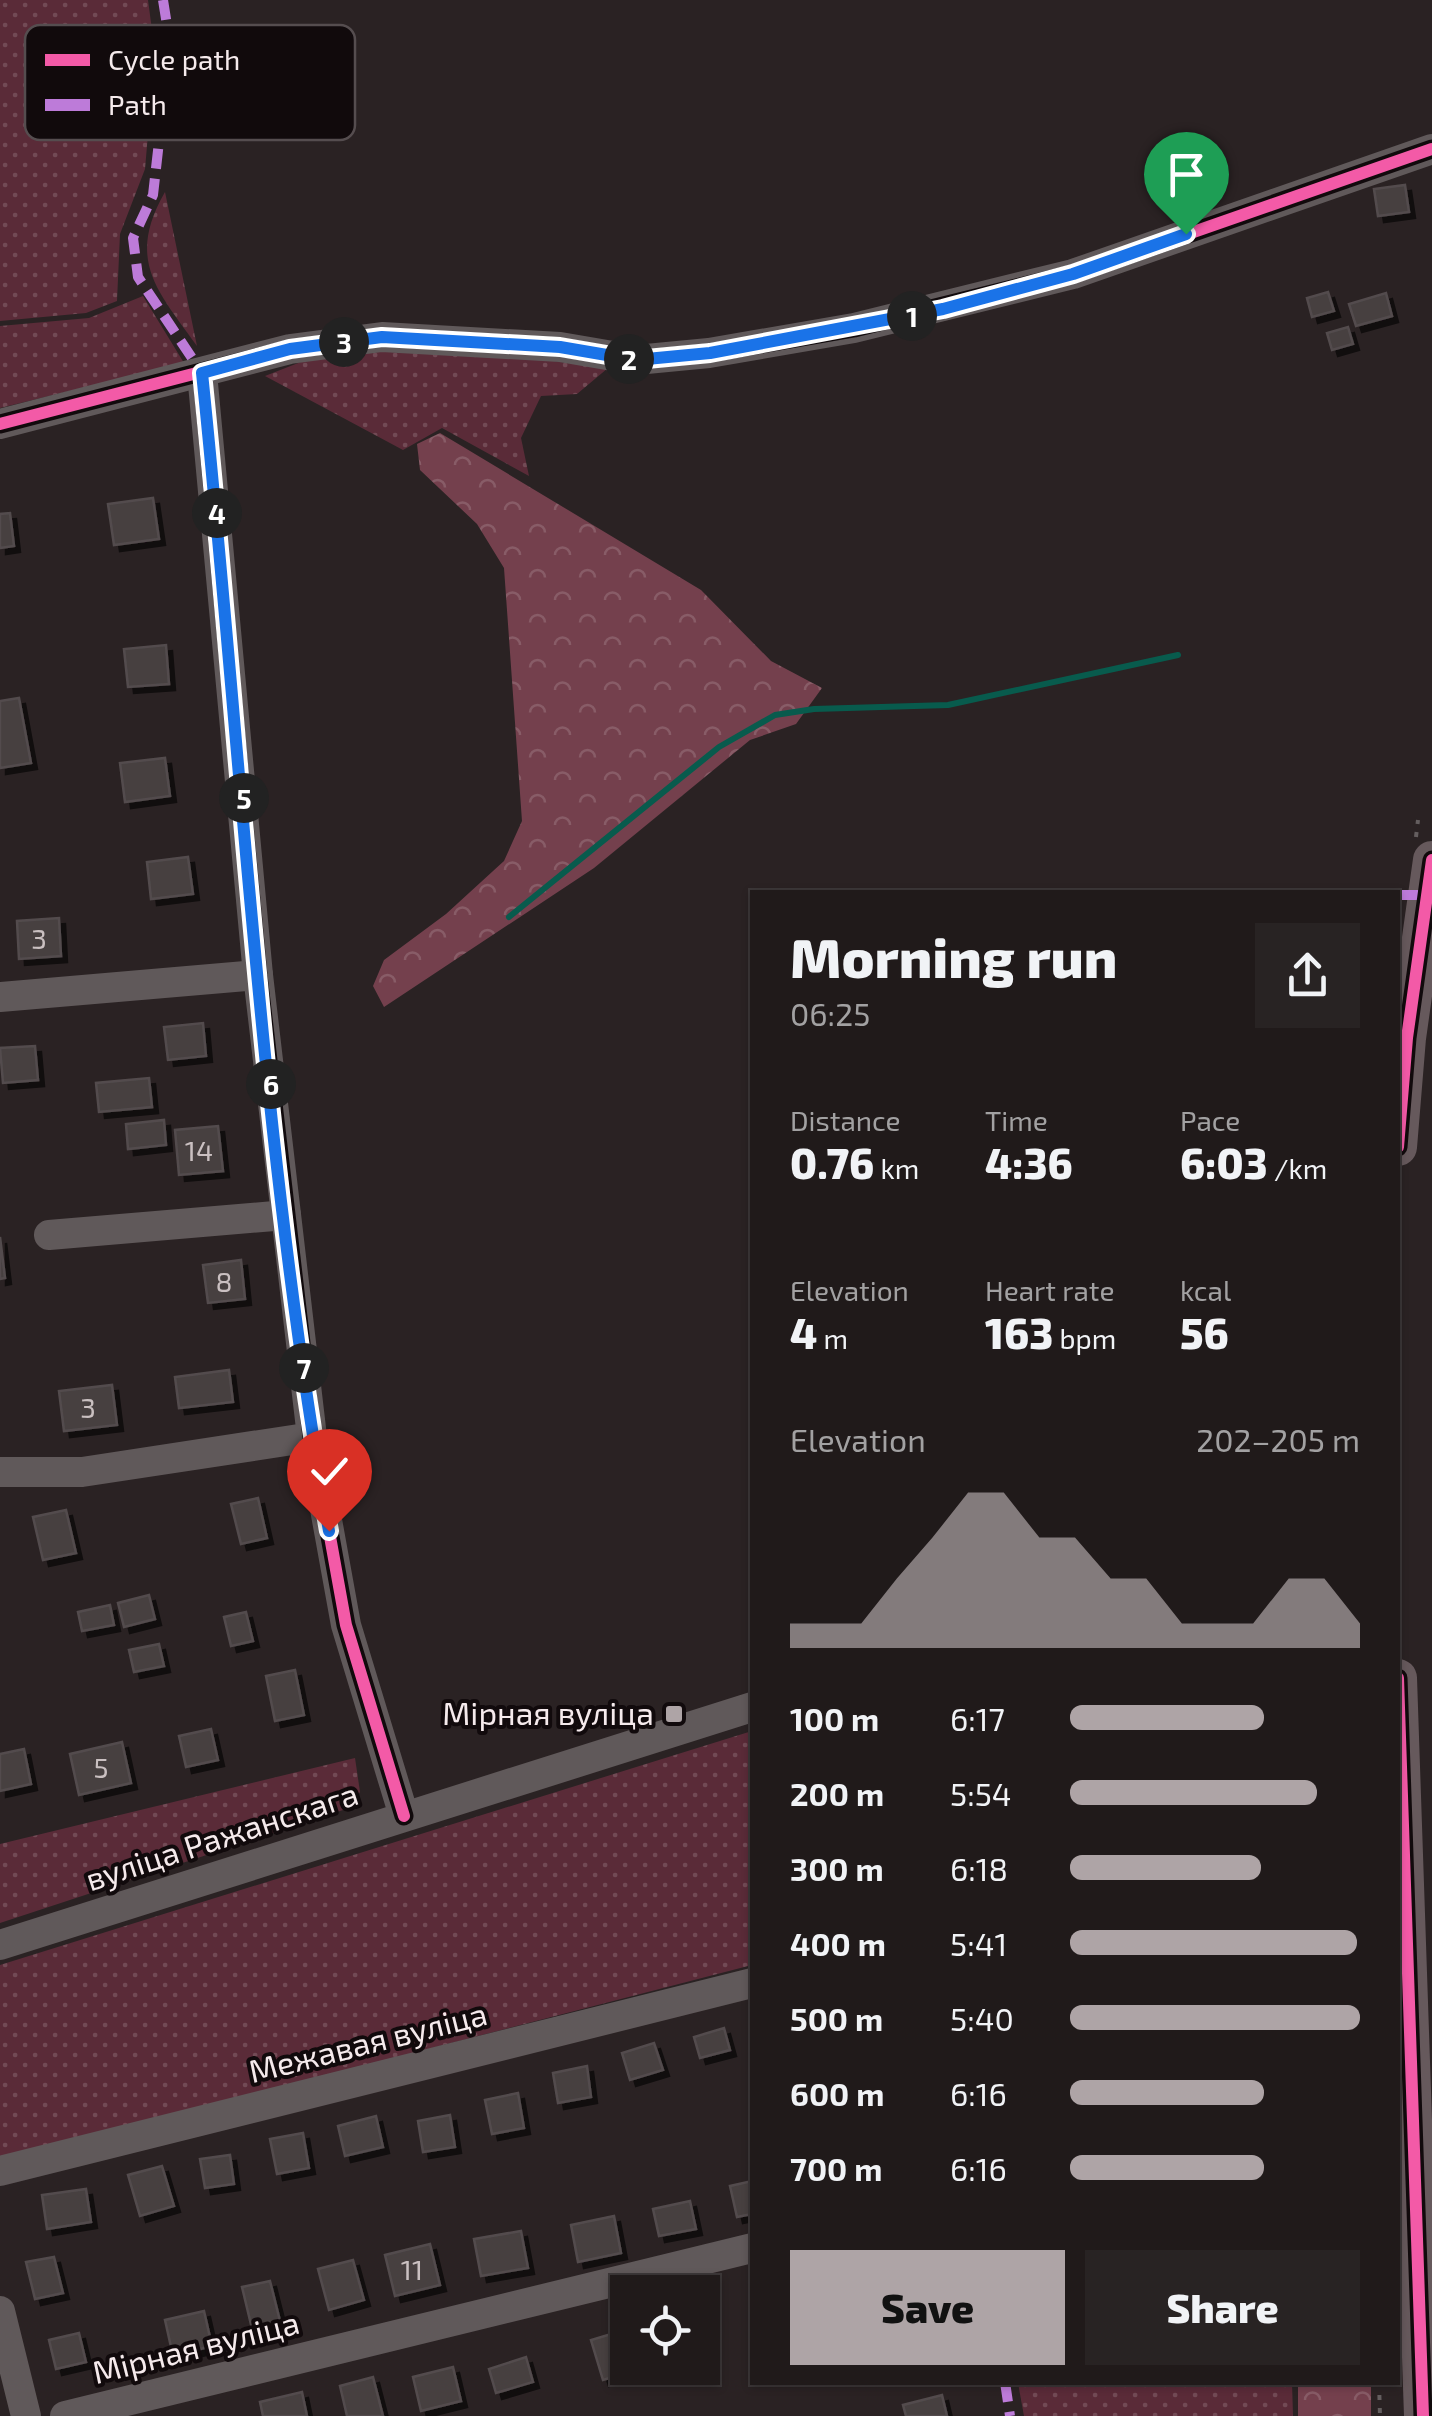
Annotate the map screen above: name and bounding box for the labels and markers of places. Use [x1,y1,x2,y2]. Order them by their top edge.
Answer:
pin [1144,132,1229,235]
pin: 1 [887,291,937,341]
pin: 3 [319,317,369,367]
pin: 2 [604,334,654,384]
pin: 4 [192,488,242,538]
pin: 5 [219,773,269,823]
pin: 6 [246,1059,296,1109]
pin: 7 [279,1343,329,1393]
pin [287,1429,372,1532]
place label: Мірная вуліца [442,1693,654,1732]
marker: Мірная вуліца [663,1703,685,1725]

